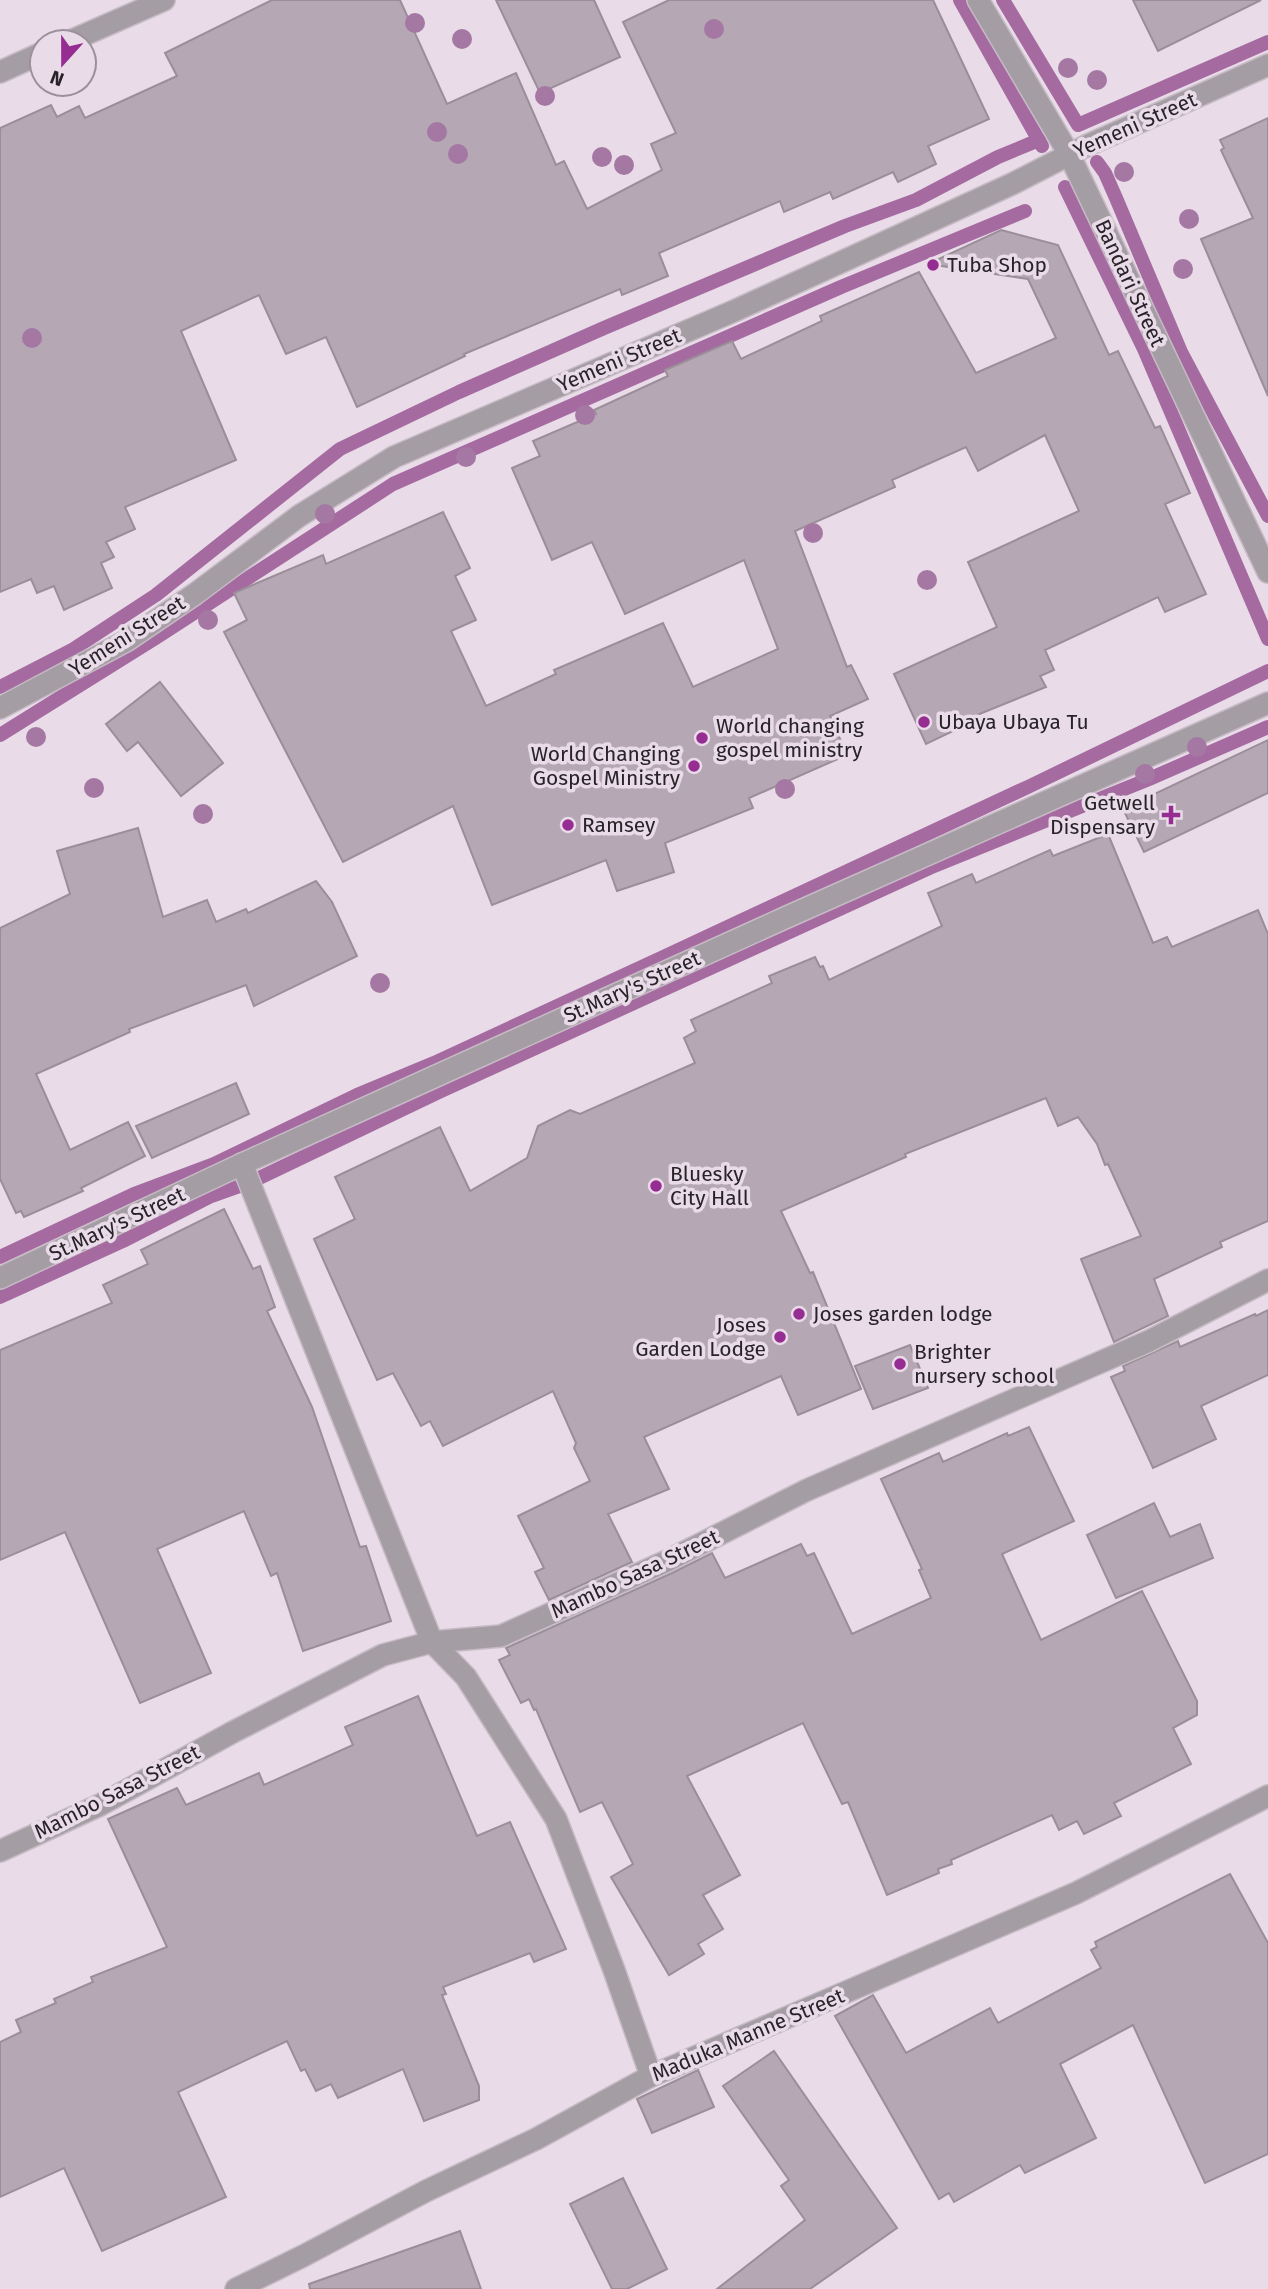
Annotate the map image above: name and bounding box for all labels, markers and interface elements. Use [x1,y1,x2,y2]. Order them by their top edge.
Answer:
north arrow [28,28,98,98]
text: N [47,65,67,91]
street label: Yemeni Street [1069,86,1201,164]
street label: Bandari Street [1089,215,1171,351]
place label: Tuba Shop [947,252,1047,278]
marker: Tuba Shop [925,257,941,273]
street label: Yemeni Street [553,322,685,398]
street label: Yemeni Street [64,590,190,682]
place label: Ubaya Ubaya Tu [938,709,1089,735]
place label: World changing gospel ministry [716,713,864,763]
marker: Ubaya Ubaya Tu [916,714,932,730]
marker: World changing gospel ministry [694,730,710,746]
place label: World Changing Gospel Ministry [531,741,681,791]
marker: World Changing Gospel Ministry [686,758,702,774]
place label: Getwell Dispensary [1050,790,1156,840]
marker: Getwell Dispensary [1161,805,1181,825]
place label: Ramsey [582,812,656,838]
marker: Ramsey [560,817,576,833]
street label: St.Mary's Street [560,945,705,1029]
place label: Bluesky City Hall [670,1161,749,1211]
marker: Bluesky City Hall [648,1178,664,1194]
street label: St.Mary's Street [45,1181,190,1267]
place label: Joses garden lodge [813,1301,993,1327]
marker: Joses garden lodge [791,1306,807,1322]
place label: Joses Garden Lodge [635,1312,766,1362]
marker: Joses Garden Lodge [772,1329,788,1345]
place label: Brighter nursery school [914,1339,1054,1389]
marker: Brighter nursery school [892,1356,908,1372]
street label: Mambo Sasa Street [547,1524,723,1624]
street label: Mambo Sasa Street [30,1739,204,1845]
street label: Maduka Manne Street [648,1983,848,2087]

